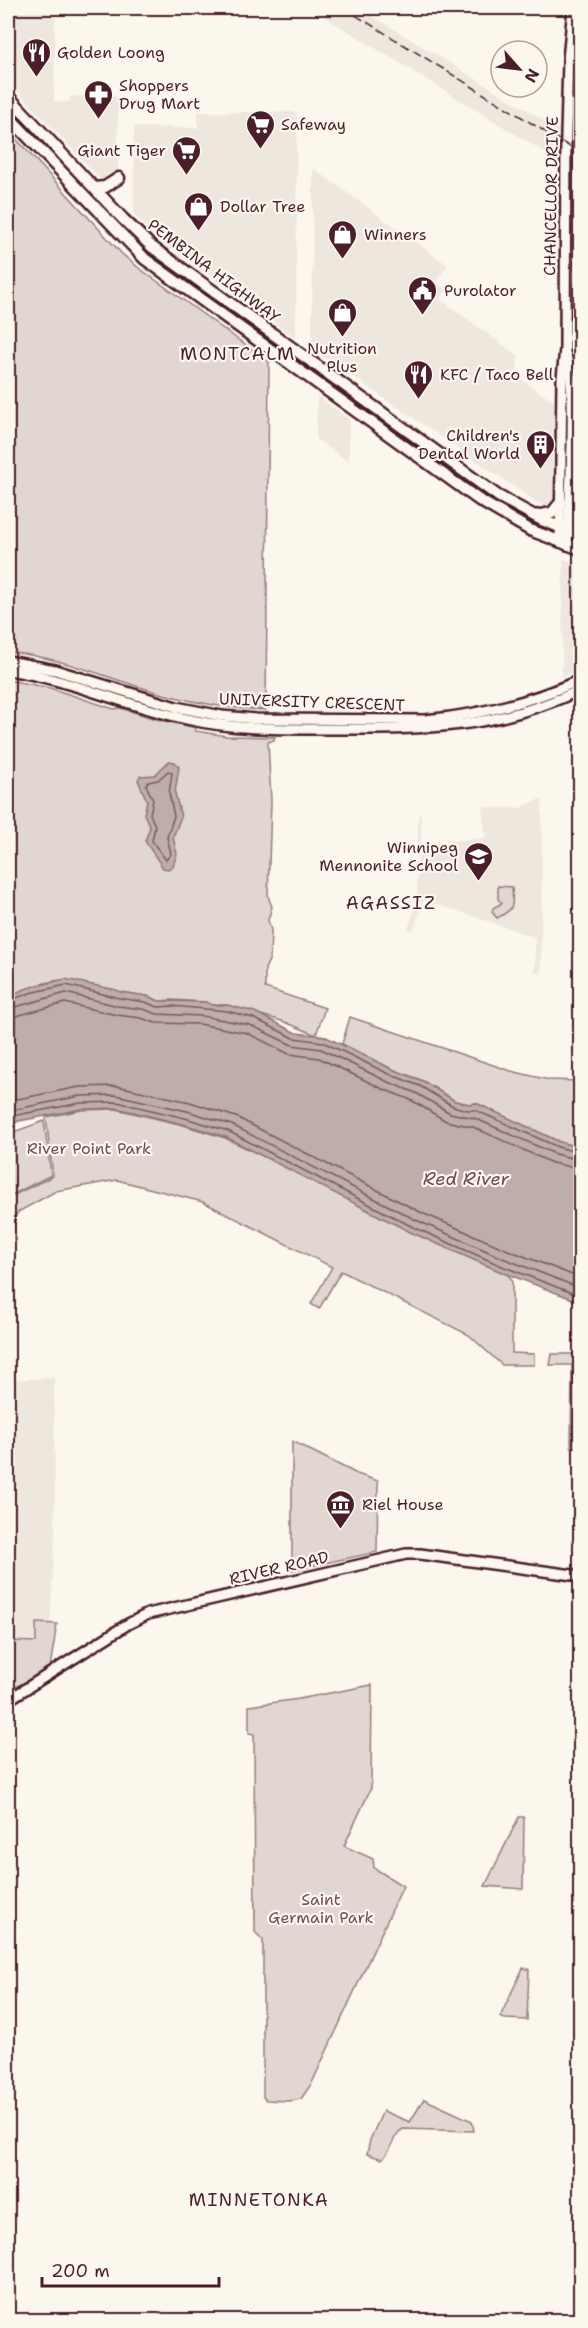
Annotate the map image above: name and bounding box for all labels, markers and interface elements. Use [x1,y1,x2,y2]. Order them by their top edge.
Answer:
restaurant icon: Golden Loong [20,36,52,78]
north arrow [489,39,549,99]
place label: Golden Loong [57,42,165,63]
text: N [520,65,544,86]
place label: Shoppers Drug Mart [119,75,200,114]
pharmacy icon: Shoppers Drug Mart [82,78,114,120]
supermarket icon: Safeway [244,108,276,150]
place label: Safeway [281,114,346,135]
street label: CHANCELLOR DRIVE [539,116,563,276]
supermarket icon: Giant Tiger [171,134,203,176]
place label: Giant Tiger [78,140,166,161]
shop icon: Dollar Tree [183,190,215,232]
place label: Dollar Tree [220,196,305,217]
street label: PEMBINA HIGHWAY [144,214,285,328]
shop icon: Winners [327,218,359,260]
place label: Winners [364,224,427,245]
public building icon: Purolator [407,274,439,316]
place label: Purolator [444,280,517,301]
shop icon: Nutrition Plus [326,296,358,338]
place label: Nutrition Plus [307,338,377,377]
district label: MONTCALM [180,342,296,366]
restaurant icon: KFC / Taco Bell [403,358,435,400]
place label: KFC / Taco Bell [440,364,554,385]
place label: Children's Dental World [418,425,520,464]
building icon: Children's Dental World [525,428,557,470]
street label: UNIVERSITY CRESCENT [219,688,405,716]
place label: Winnipeg Mennonite School [319,837,458,876]
school or university icon: Winnipeg Mennonite School [463,840,495,882]
district label: AGASSIZ [346,891,436,915]
park label: River Point Park [27,1138,151,1159]
water label: Red River [423,1167,509,1191]
museum icon: Riel House [325,1488,357,1530]
place label: Riel House [362,1494,444,1515]
street label: RIVER ROAD [227,1546,331,1590]
park label: Saint Germain Park [268,1889,374,1928]
district label: MINNETONKA [189,2188,329,2212]
scale bar [42,2250,219,2288]
text: 200 m [51,2259,110,2283]

